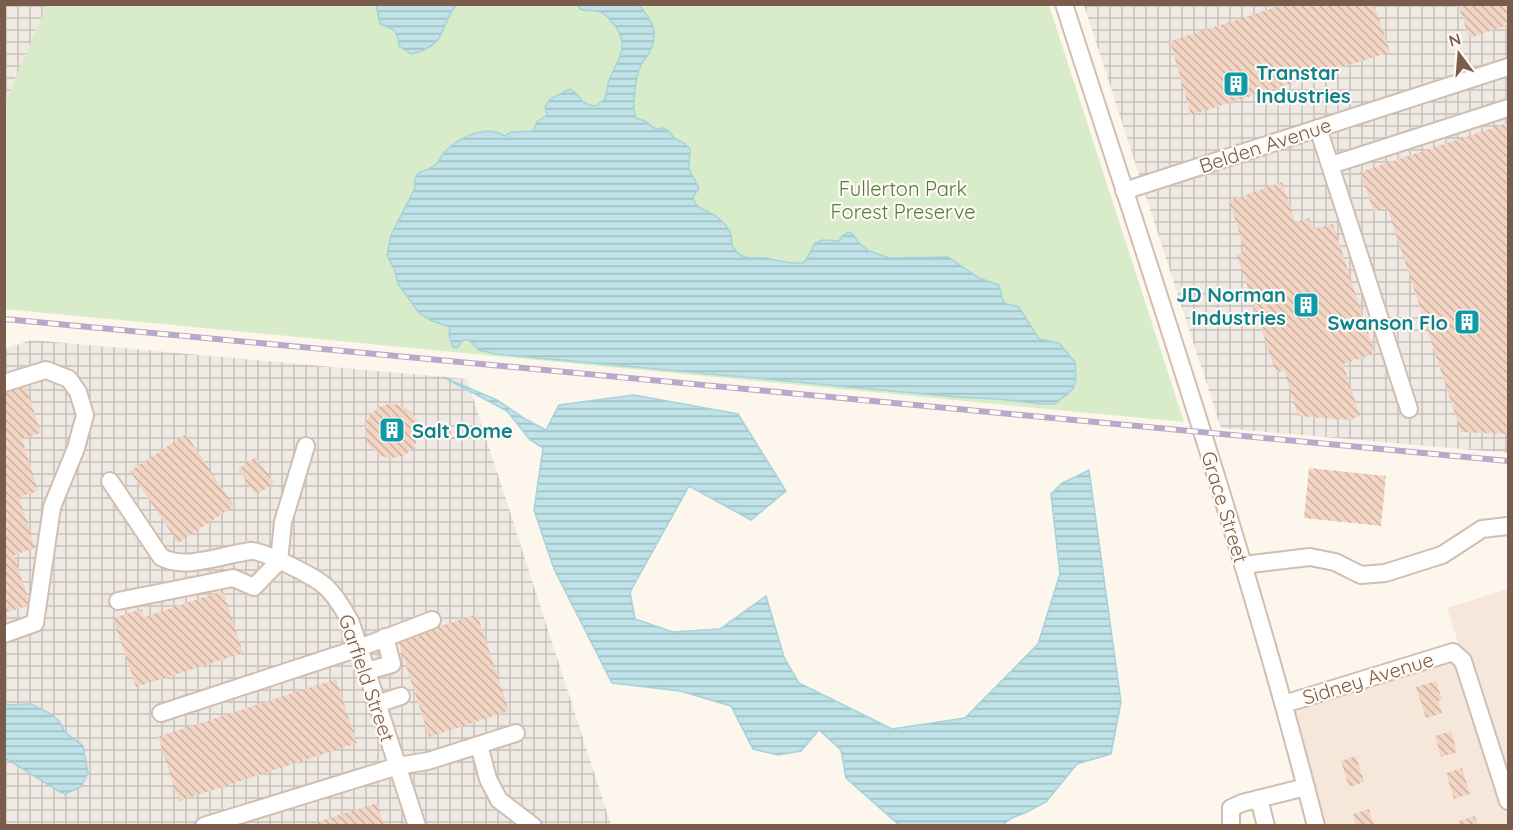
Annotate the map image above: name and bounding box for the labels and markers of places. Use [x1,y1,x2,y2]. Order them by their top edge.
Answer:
place label: Transtar Industries [1256,60,1351,108]
building icon: Transtar Industries [1221,69,1251,99]
place label: JD Norman Industries [1176,282,1286,330]
building icon: JD Norman Industries [1291,290,1321,320]
building icon: Swanson Flo [1452,307,1482,337]
place label: Swanson Flo [1328,310,1448,335]
building icon: Salt Dome [377,415,407,445]
place label: Salt Dome [412,418,513,443]

